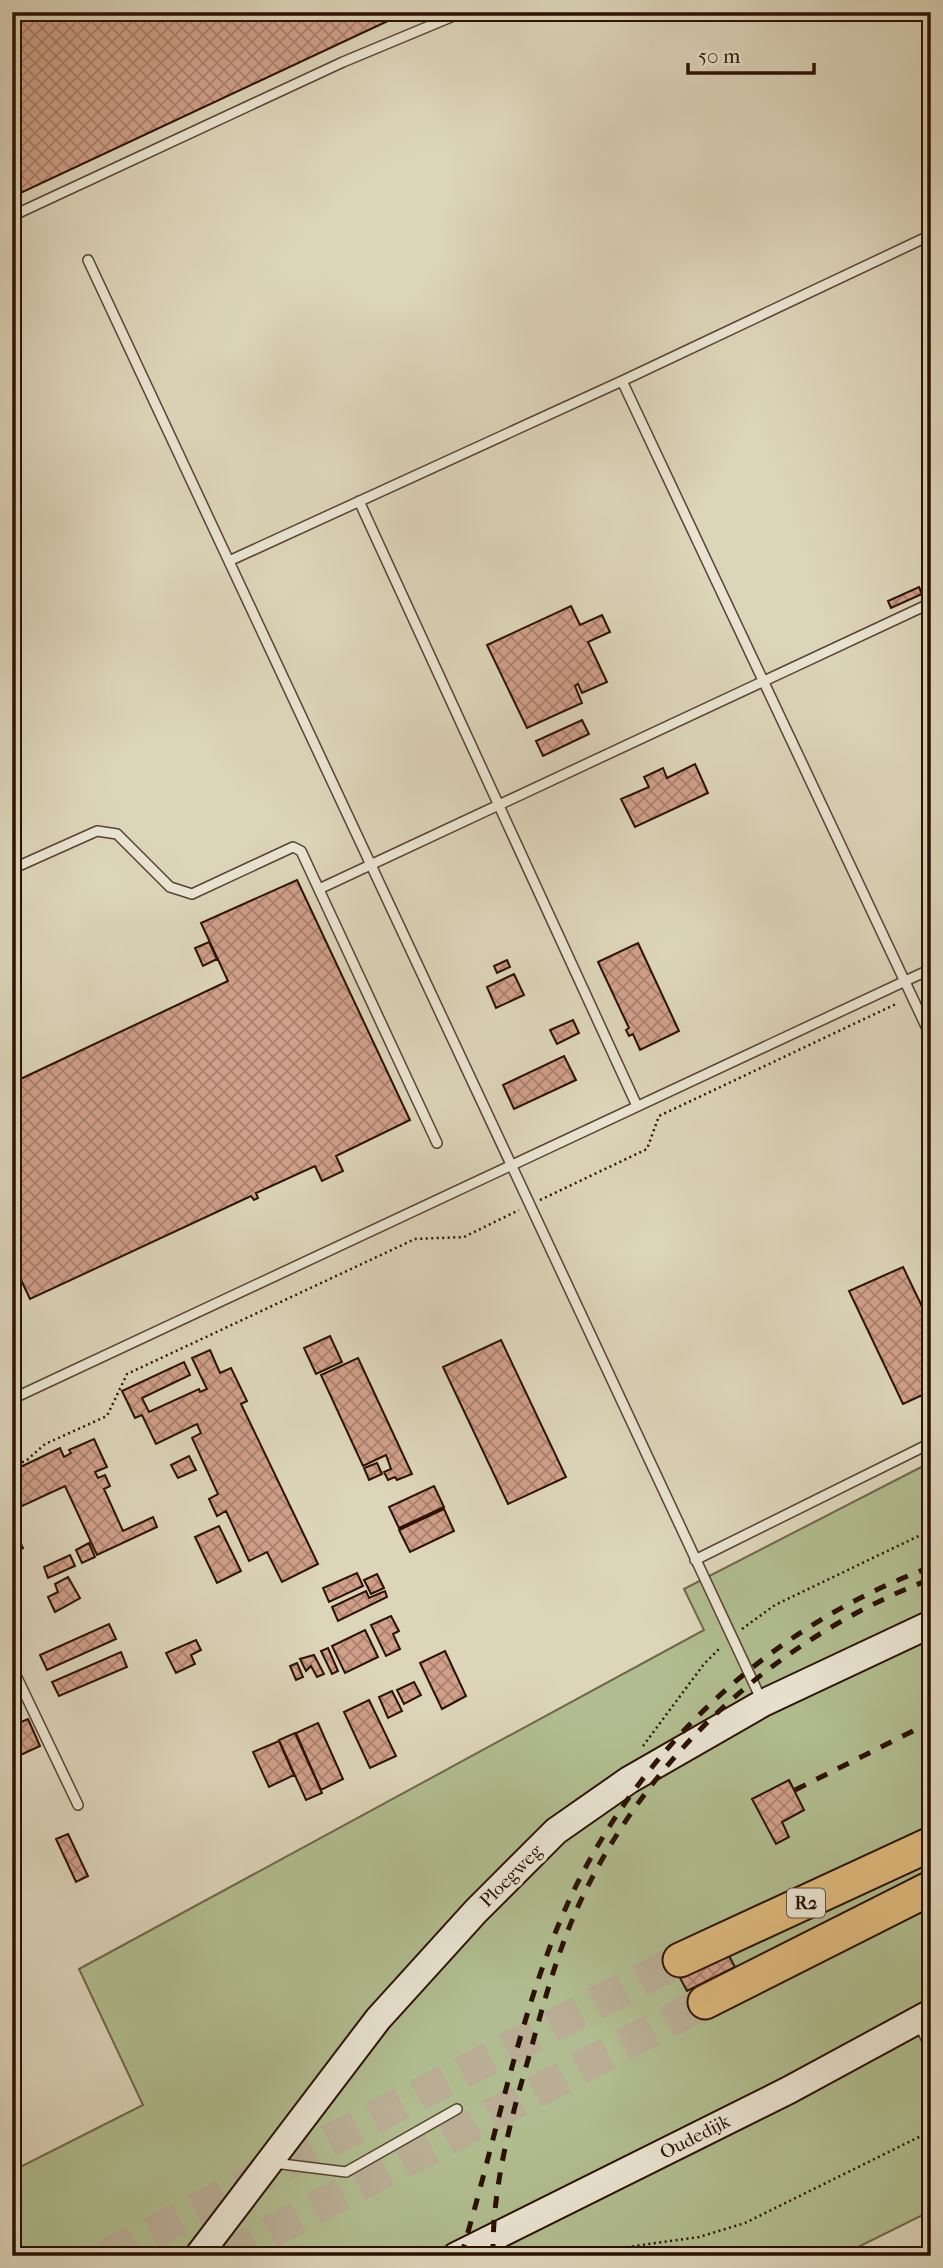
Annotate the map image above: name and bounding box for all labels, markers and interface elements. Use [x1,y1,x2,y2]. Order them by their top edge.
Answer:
scale bar [688,32,814,76]
text: 50 m [698,44,741,68]
street label: Ploegweg [475,1840,547,1912]
road number: R2 [787,1888,825,1917]
street label: Oudedijk [656,2110,734,2164]

